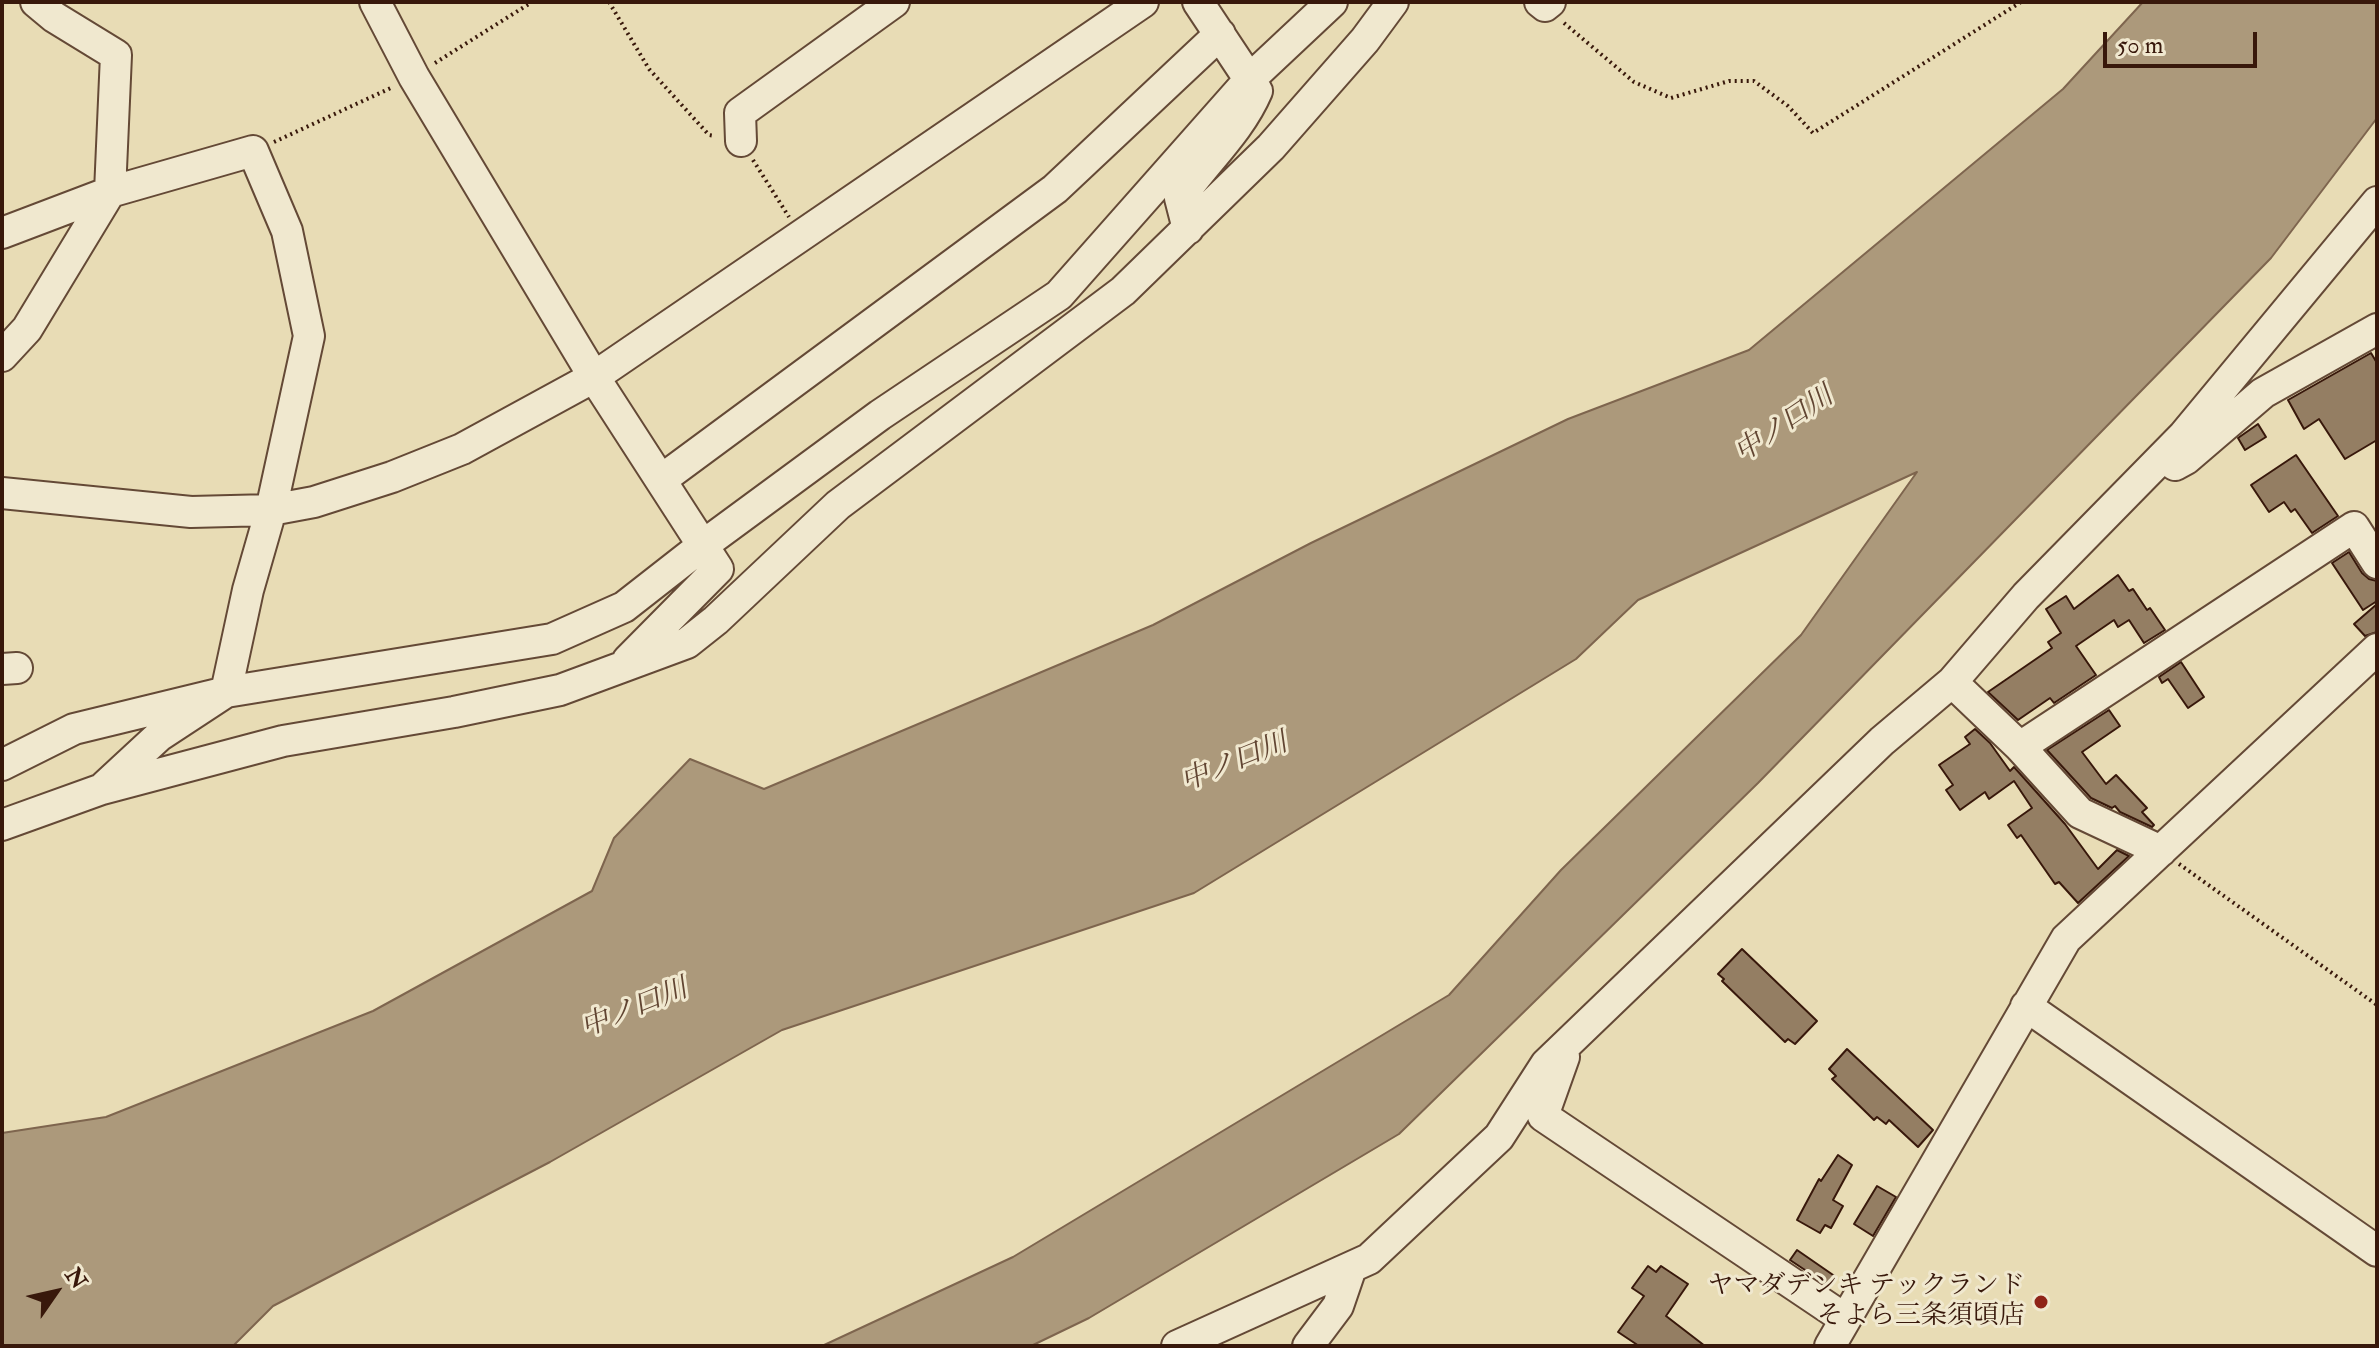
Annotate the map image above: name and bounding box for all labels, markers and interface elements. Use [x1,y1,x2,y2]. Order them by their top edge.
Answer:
scale bar [2107,16,2261,66]
text: 50 m [2117,30,2163,61]
water label: 中ノ口川 [1729,381,1841,471]
water label: 中ノ口川 [1177,727,1293,801]
water label: 中ノ口川 [577,973,693,1047]
north arrow [16,1252,96,1332]
text: N [59,1263,93,1295]
place label: ヤマダデンキ テックランド そよら三条須頃店 [1708,1271,2025,1332]
marker: ヤマダデンキ テックランド そよら三条須頃店 [2032,1293,2050,1311]

